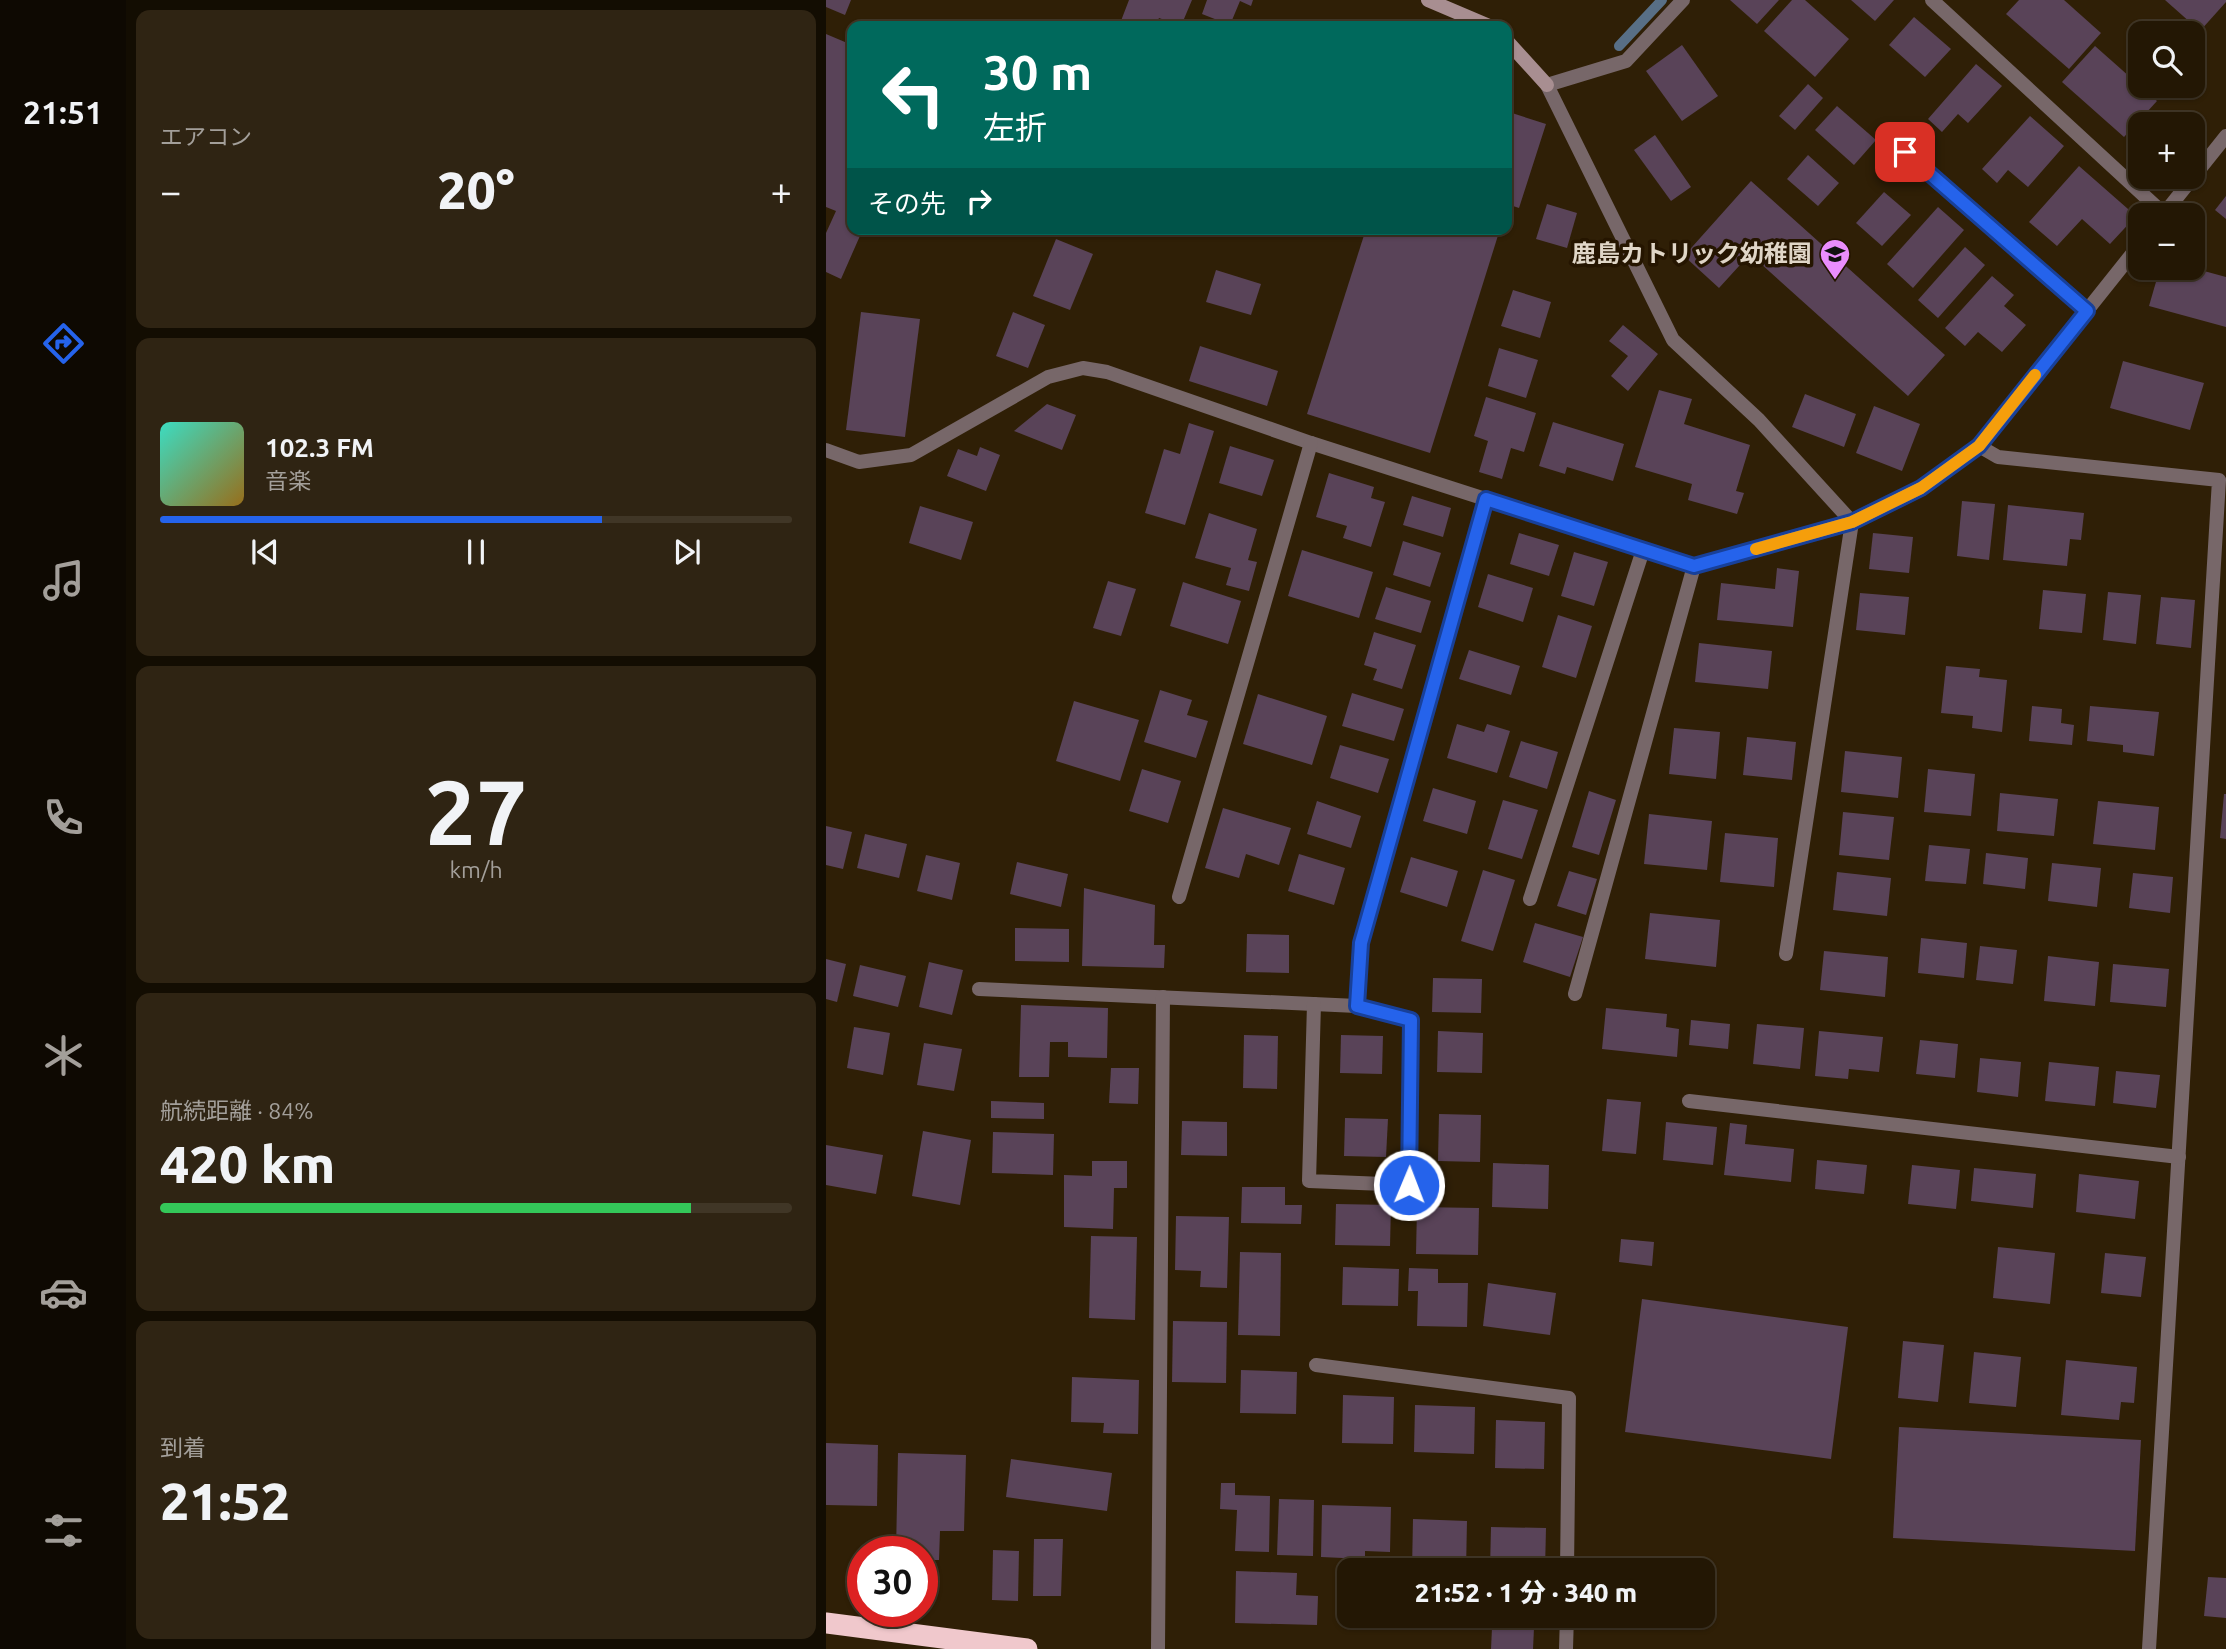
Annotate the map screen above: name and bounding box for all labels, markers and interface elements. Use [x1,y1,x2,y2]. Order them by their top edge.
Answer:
map controls [2128,21,2205,280]
button: search [2128,21,2205,98]
text: 30 m [983,44,1092,99]
icon: left [868,49,959,140]
text: 21:51 [23,94,103,130]
text: 左折 [983,109,1047,145]
button: + [2128,112,2205,189]
pin [1875,122,1935,182]
text: エアコン [160,124,252,149]
icon: arrive [1886,133,1924,171]
text: 20° [437,161,515,219]
text: − [160,170,181,212]
text: + [771,170,792,212]
icon: right [960,182,998,220]
text: その先 [868,189,946,218]
button: − [2128,203,2205,280]
school or university icon: 鹿島カトリック幼稚園 [1818,237,1852,281]
place label: 鹿島カトリック幼稚園 [1572,240,1812,267]
icon: directions [39,319,88,368]
text: 102.3 FM [265,433,374,462]
text: 音楽 [265,468,311,493]
icon: previous [246,533,284,571]
icon: pause [457,533,495,571]
icon: next [668,533,706,571]
icon: music [39,556,88,605]
text: 27 [425,760,527,862]
icon: phone [39,793,88,842]
text: km/h [449,857,503,882]
icon: climate [39,1031,88,1080]
text: 航続距離 · 84% [160,1098,313,1123]
text: 420 km [160,1135,335,1193]
position arrow [1372,1148,1446,1222]
icon: car [39,1268,88,1317]
text: 到着 [160,1435,206,1460]
text: 21:52 [160,1472,290,1530]
icon: filters [39,1506,88,1555]
speed limit sign: 30 [847,1536,938,1627]
text: 21:52 · 1 分 · 340 m [1415,1578,1637,1607]

